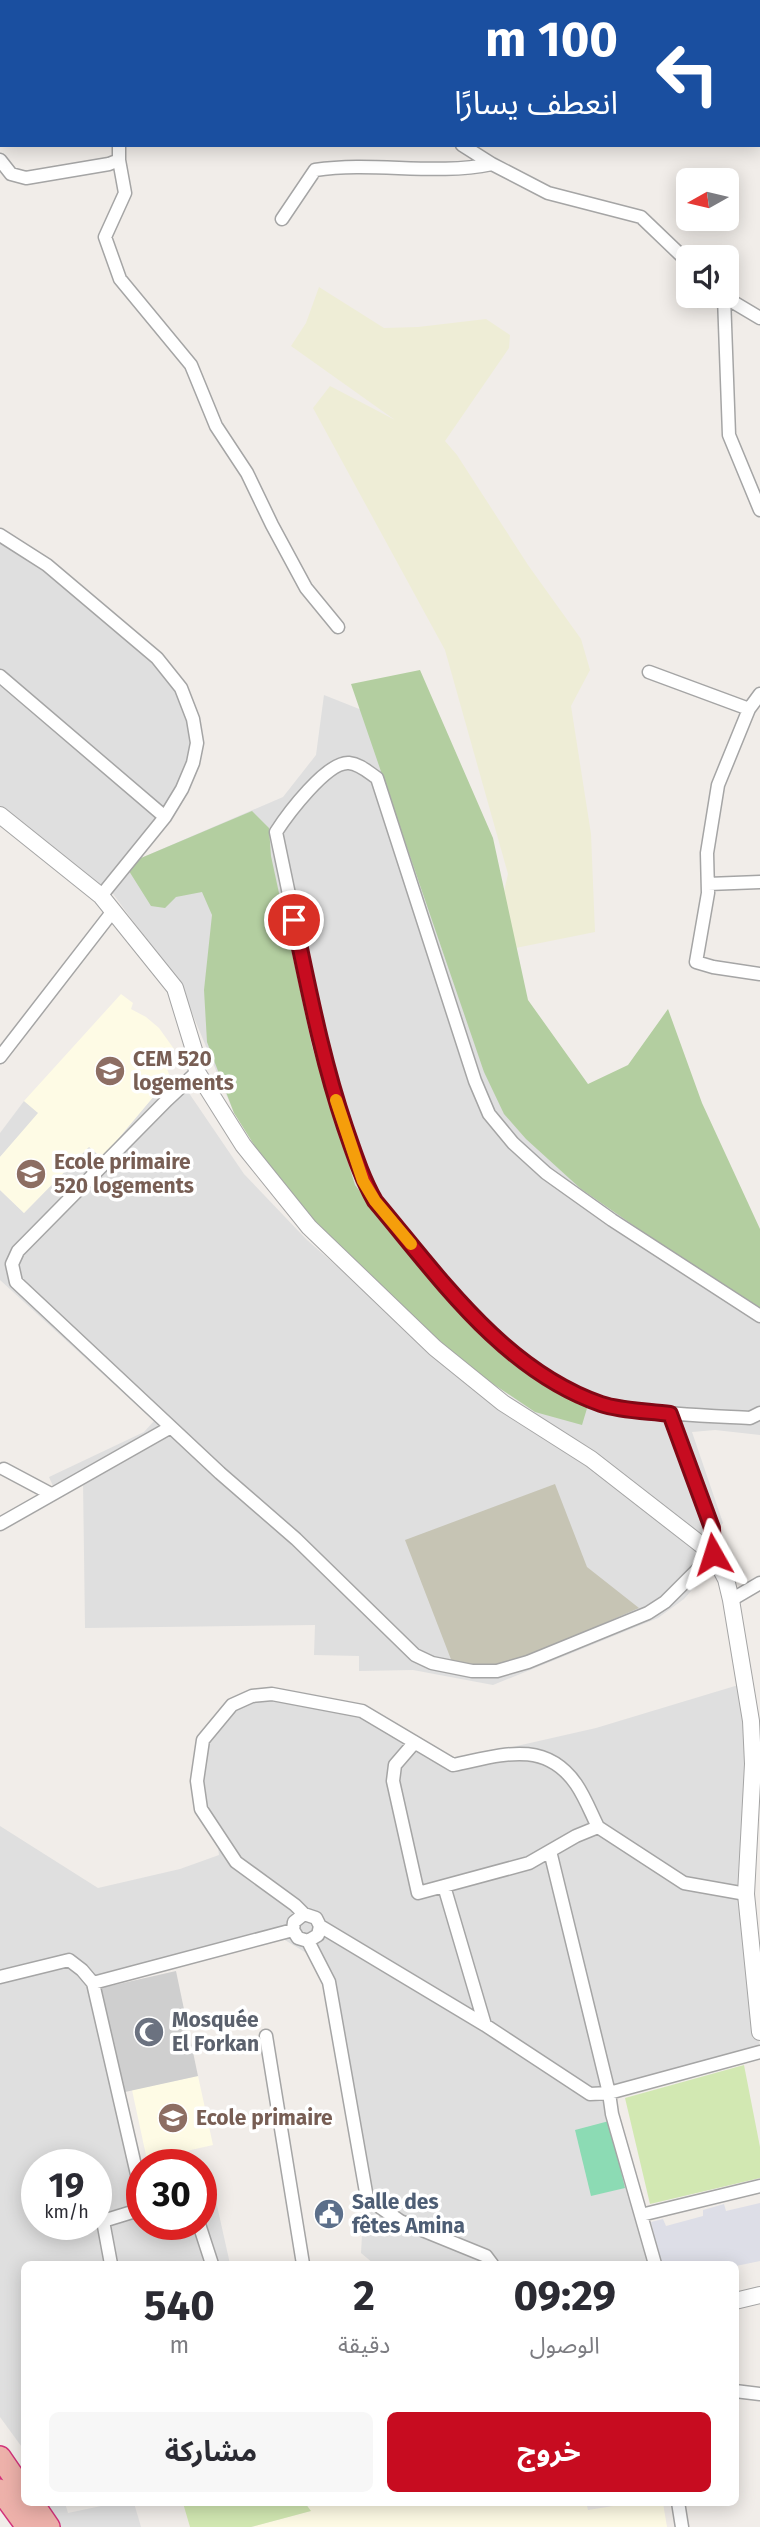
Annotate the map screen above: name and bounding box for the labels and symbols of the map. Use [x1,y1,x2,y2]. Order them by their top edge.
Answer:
north arrow [676,168,738,231]
pin [264,890,324,950]
place label: CEM 520 logements [133,1046,234,1096]
school or university icon: CEM 520 logements [93,1054,127,1088]
place label: Ecole primaire 520 logements [54,1149,194,1199]
school or university icon: Ecole primaire 520 logements [14,1157,48,1191]
position arrow [676,1517,750,1591]
place label: Mosquée El Forkan [172,2007,259,2057]
mosque icon: Mosquée El Forkan [132,2015,166,2049]
school or university icon: Ecole primaire [156,2101,190,2135]
place label: Ecole primaire [196,2105,333,2131]
speed limit sign: 30 [126,2149,217,2240]
place label: Salle des fêtes Amina [352,2189,465,2239]
public building icon: Salle des fêtes Amina [312,2197,346,2231]

